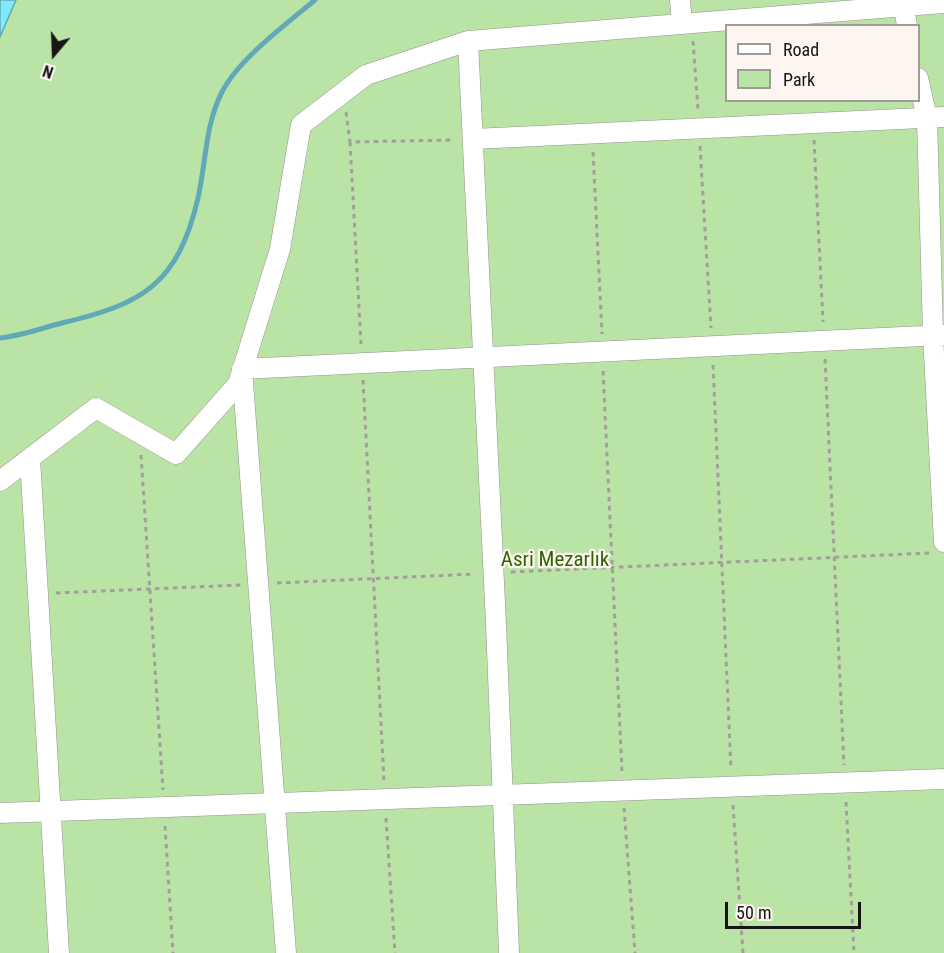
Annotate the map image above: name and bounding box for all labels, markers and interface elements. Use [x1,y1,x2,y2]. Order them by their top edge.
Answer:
north arrow [24,24,84,84]
legend [725,24,920,102]
text: Road [783,39,819,60]
text: N [40,61,56,82]
text: Park [783,69,815,90]
park label: Asri Mezarlık [501,548,609,574]
scale bar [728,890,864,928]
text: 50 m [736,902,771,923]

